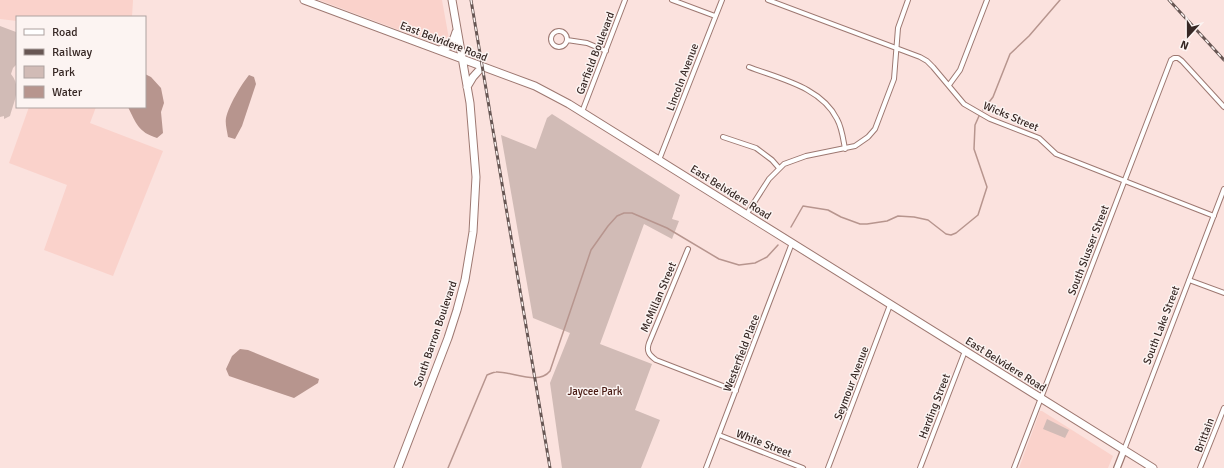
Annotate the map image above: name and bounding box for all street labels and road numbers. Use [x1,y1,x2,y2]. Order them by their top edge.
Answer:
street label: Garfield Boulevard [574,10,617,96]
street label: East Belvidere Road [398,19,490,64]
street label: Lincoln Avenue [664,42,701,113]
street label: Wicks Street [981,99,1041,134]
street label: East Belvidere Road [688,162,774,223]
street label: South Slusser Street [1065,203,1112,297]
street label: McMillan Street [638,260,679,334]
street label: South Barron Boulevard [411,279,460,389]
street label: South Lake Street [1140,284,1182,366]
street label: Westerfield Place [721,313,762,394]
street label: East Belvidere Road [963,334,1049,395]
street label: Seymour Avenue [831,344,872,422]
street label: Harding Street [916,372,953,441]
street label: Brittain [1192,416,1217,454]
street label: White Street [734,427,794,460]

